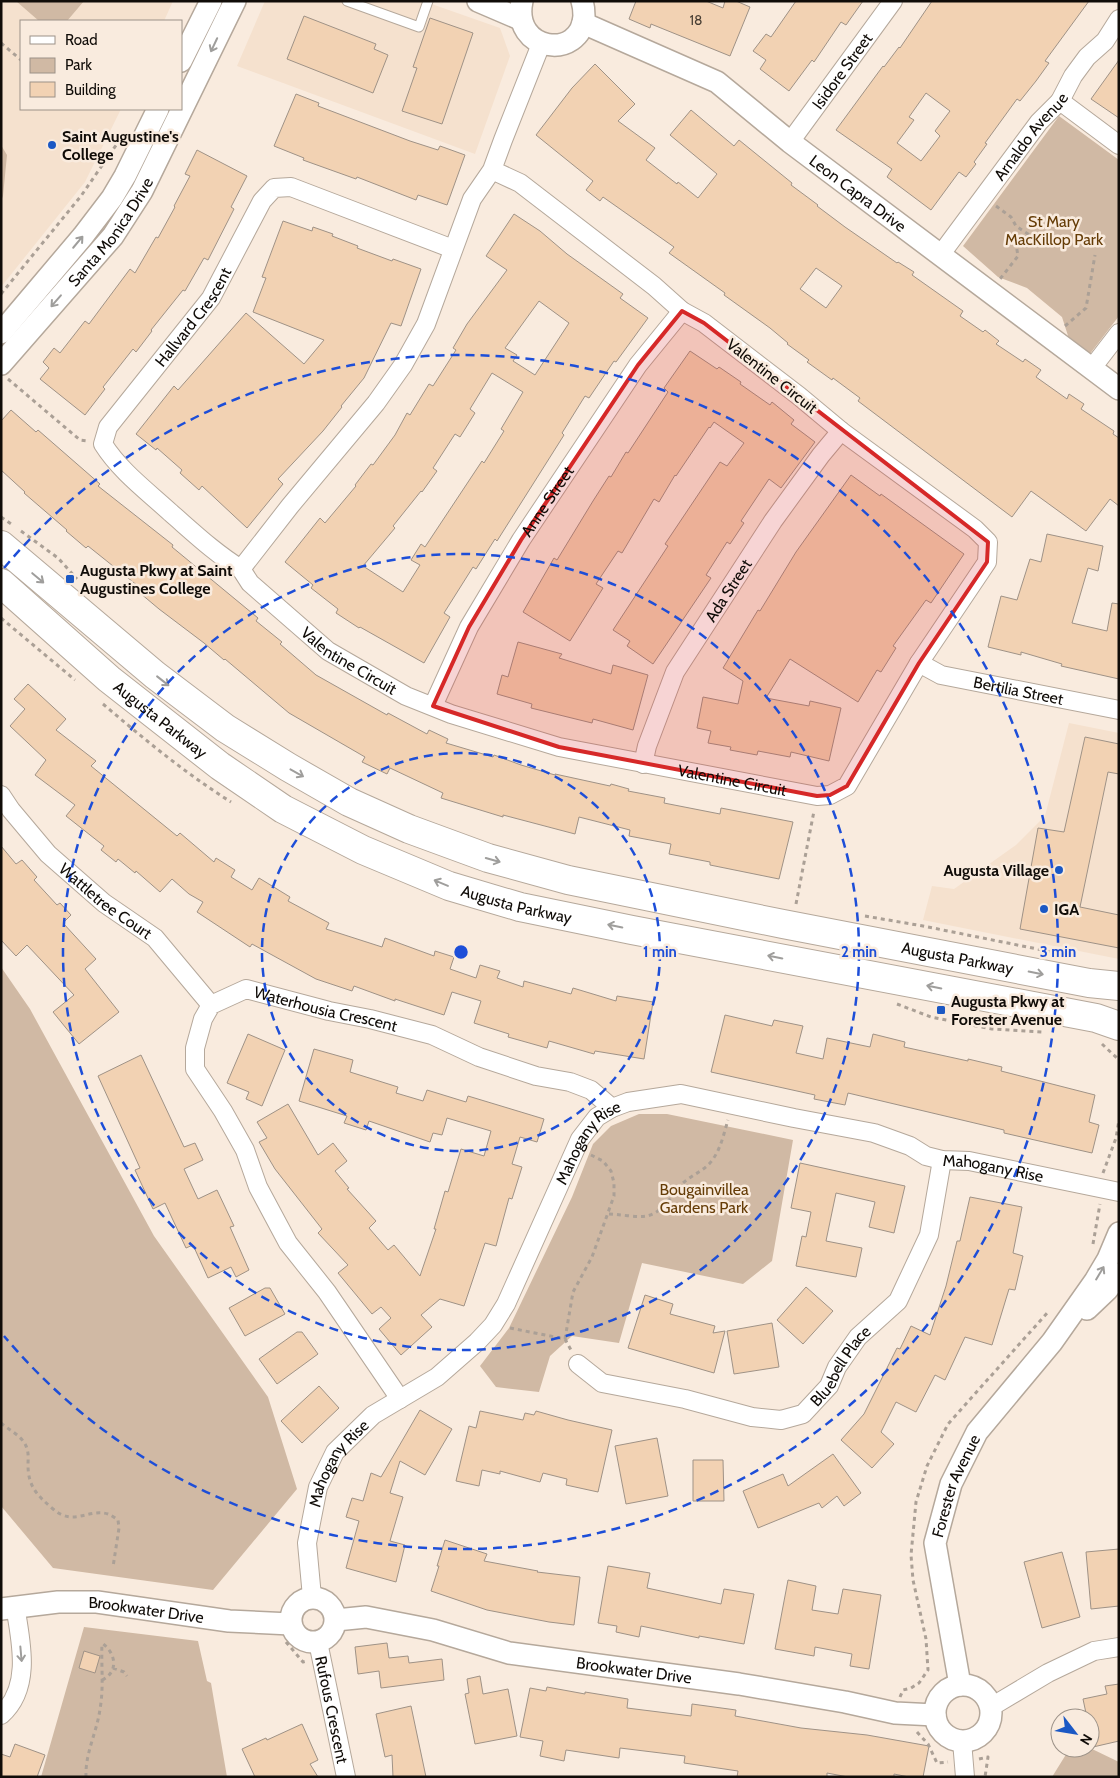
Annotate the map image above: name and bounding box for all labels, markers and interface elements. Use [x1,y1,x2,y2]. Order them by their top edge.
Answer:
house number: 18 [689,11,703,29]
legend [20,20,182,110]
street label: Isidore Street [808,29,876,113]
text: Road [65,31,98,49]
one-way arrow [209,37,218,52]
text: Park [65,56,92,74]
text: Building [65,81,116,99]
street label: Arnaldo Avenue [990,90,1072,184]
place label: Saint Augustine's College [62,127,179,164]
marker: Saint Augustine's College [46,139,58,151]
street label: Leon Capra Drive [806,151,910,236]
street label: Santa Monica Drive [64,174,157,290]
park label: St Mary MacKillop Park [1005,212,1104,249]
one-way arrow [72,236,83,249]
street label: Hallvard Crescent [151,264,235,370]
one-way arrow [51,295,62,308]
street label: Valentine Circuit [723,335,822,418]
street label: Anne Street [517,462,578,540]
street label: Ada Street [701,555,756,625]
place label: Augusta Pkwy at Saint Augustines College [80,561,233,598]
one-way arrow [31,572,44,583]
marker: Augusta Pkwy at Saint Augustines College [64,573,76,585]
street label: Valentine Circuit [297,623,401,698]
street label: Bertilia Street [972,672,1066,708]
one-way arrow [156,676,169,687]
street label: Augusta Parkway [110,677,211,762]
street label: Valentine Circuit [676,760,789,800]
one-way arrow [289,768,304,778]
one-way arrow [485,855,501,865]
street label: Wattletree Court [56,859,156,943]
place label: Augusta Village [943,861,1049,880]
marker: Augusta Village [1053,864,1065,876]
one-way arrow [434,877,449,887]
street label: Augusta Parkway [459,881,574,927]
place label: IGA [1054,900,1079,919]
marker: IGA [1038,903,1050,915]
one-way arrow [608,921,624,931]
street label: Augusta Parkway [900,938,1015,978]
centre of rings [452,943,470,961]
text: 1 min [643,943,677,961]
text: 2 min [841,943,877,961]
text: 3 min [1040,943,1076,961]
one-way arrow [767,951,783,961]
one-way arrow [1027,968,1043,978]
street label: Waterhousia Crescent [252,982,400,1035]
one-way arrow [927,982,943,991]
place label: Augusta Pkwy at Forester Avenue [951,992,1065,1029]
marker: Augusta Pkwy at Forester Avenue [935,1004,947,1016]
street label: Mahogany Rise [551,1096,623,1187]
street label: Mahogany Rise [942,1151,1045,1186]
park label: Bougainvillea Gardens Park [659,1180,749,1217]
one-way arrow [1095,1266,1105,1280]
street label: Bluebell Place [806,1321,874,1410]
street label: Mahogany Rise [305,1415,372,1509]
street label: Forester Avenue [927,1431,984,1539]
street label: Brookwater Drive [88,1593,205,1627]
one-way arrow [16,1646,26,1662]
street label: Brookwater Drive [575,1653,693,1687]
street label: Rufous Crescent [312,1654,353,1766]
north arrow [1050,1708,1100,1758]
text: N [1076,1731,1096,1749]

